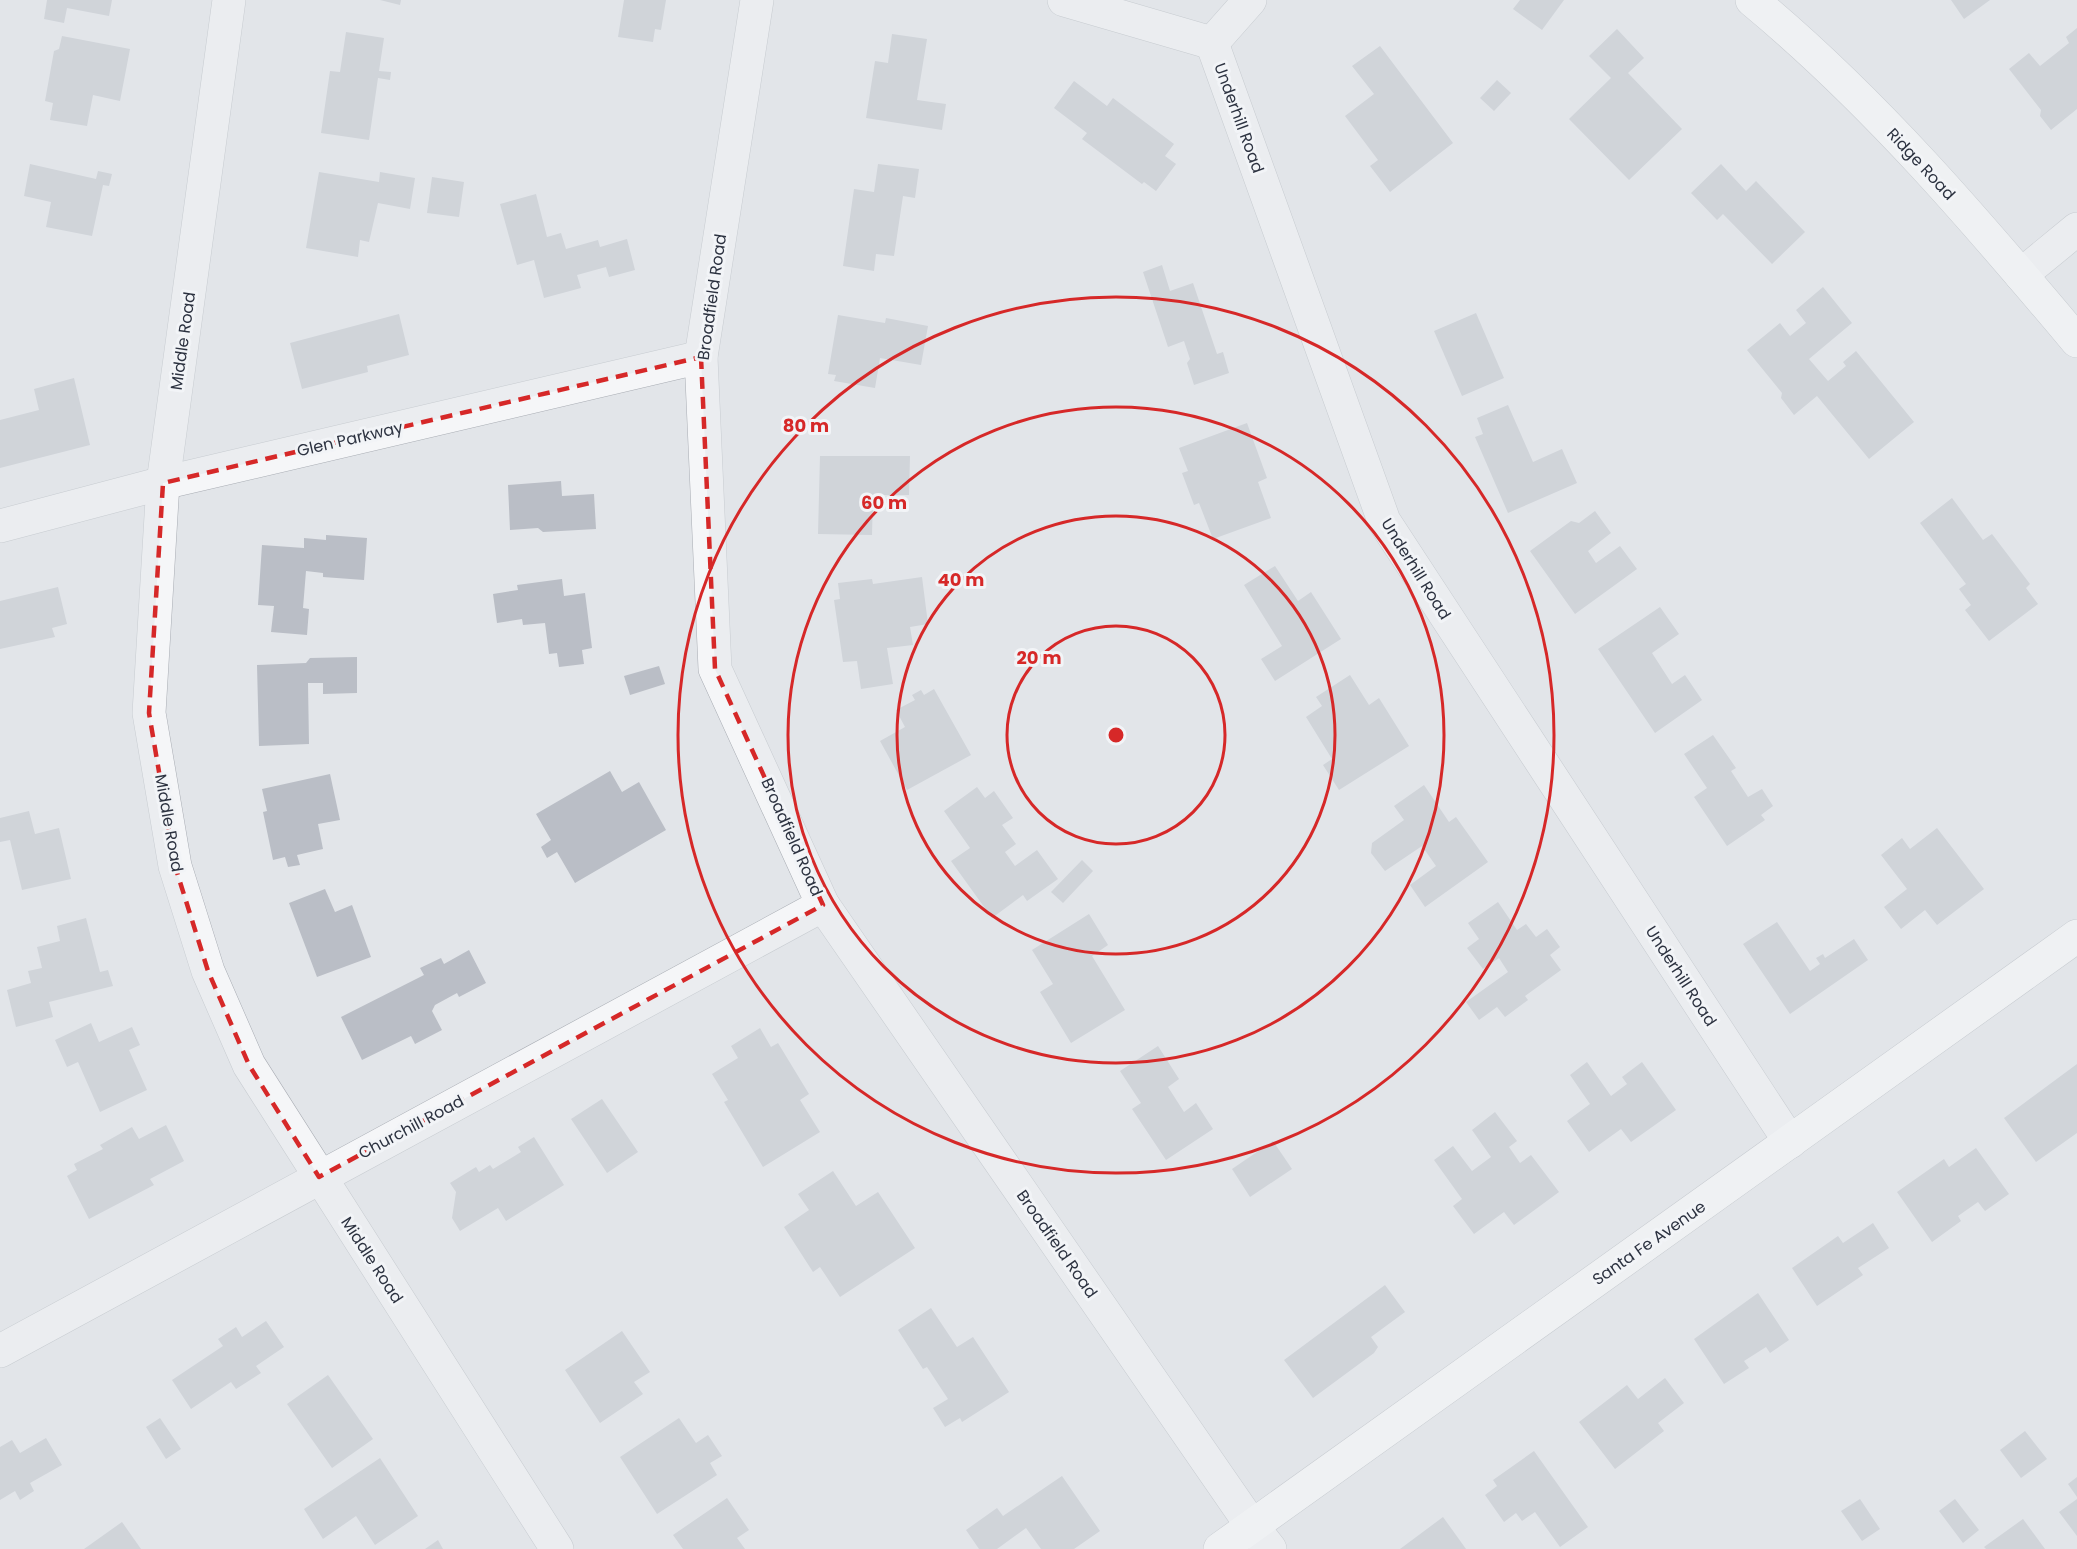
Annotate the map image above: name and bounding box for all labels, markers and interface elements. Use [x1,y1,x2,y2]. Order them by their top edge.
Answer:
street label: Underhill Road [1208,60,1270,176]
street label: Ridge Road [1882,123,1960,205]
street label: Broadfield Road [692,232,732,362]
street label: Middle Road [165,290,201,392]
text: 80 m [783,413,829,438]
street label: Glen Parkway [295,416,405,462]
text: 60 m [861,490,907,515]
street label: Underhill Road [1376,514,1456,624]
text: 40 m [938,567,984,592]
text: 20 m [1017,645,1061,670]
centre of rings [1106,725,1126,745]
street label: Middle Road [149,772,189,874]
street label: Broadfield Road [756,774,828,900]
street label: Underhill Road [1640,921,1722,1031]
street label: Churchill Road [354,1090,468,1164]
street label: Broadfield Road [1011,1185,1103,1303]
street label: Santa Fe Avenue [1588,1195,1710,1291]
street label: Middle Road [335,1212,409,1308]

